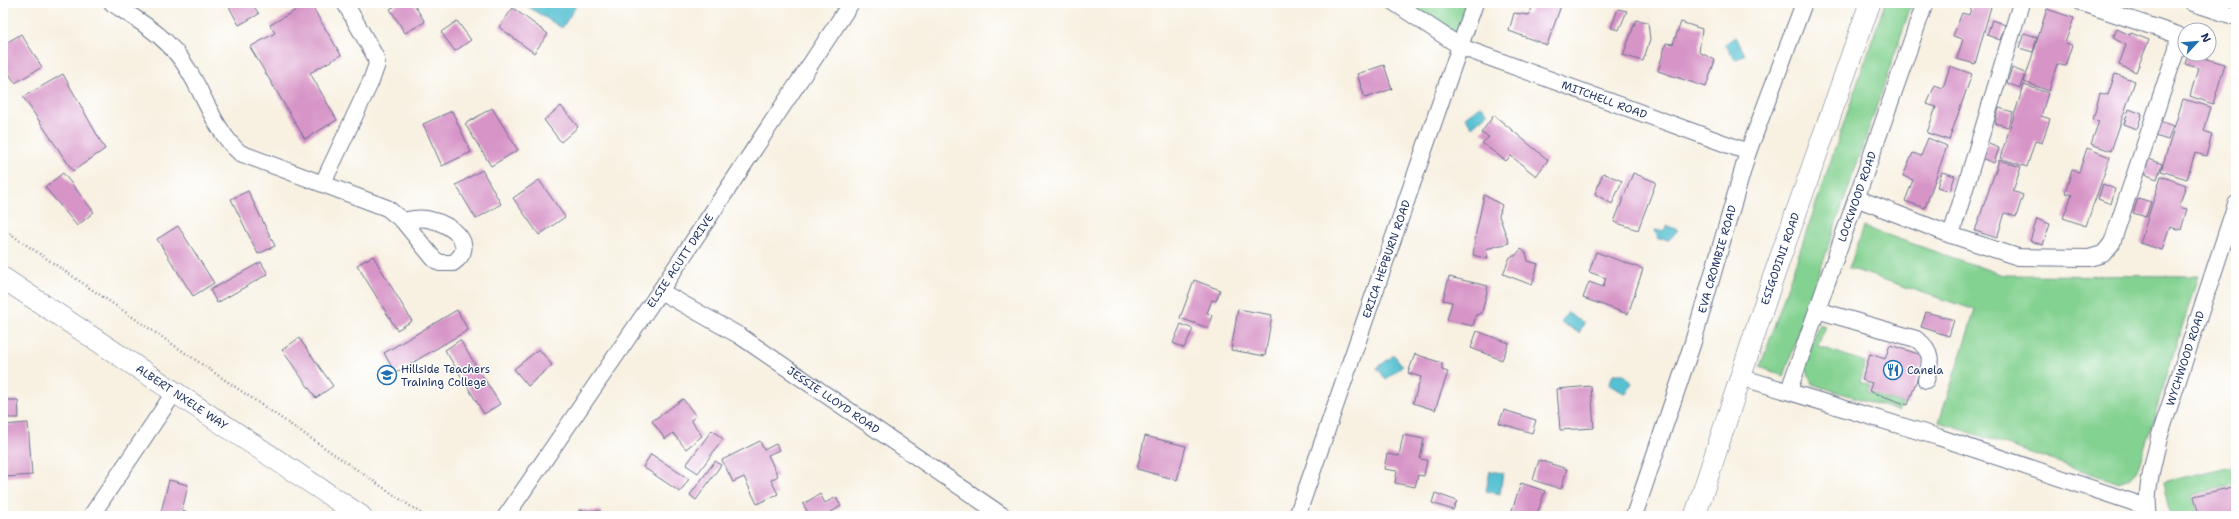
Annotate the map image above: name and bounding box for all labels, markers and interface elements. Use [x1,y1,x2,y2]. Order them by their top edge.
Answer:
north arrow [2177,22,2217,62]
text: N [2197,31,2214,45]
street label: MITCHELL ROAD [1560,77,1649,122]
street label: LOCKWOOD ROAD [1834,149,1880,244]
street label: ERICA HEPBURN ROAD [1359,198,1414,320]
street label: EVA CROMBIE ROAD [1694,203,1740,315]
street label: ELSIE ACUTT DRIVE [643,211,717,311]
street label: ESIGODINI ROAD [1757,211,1803,307]
street label: WYCHWOOD ROAD [2163,309,2208,408]
restaurant icon: Canela [1882,359,1904,381]
street label: ALBERT NXELE WAY [133,361,231,433]
place label: Hillside Teachers Training College [401,362,490,390]
street label: JESSIE LLOYD ROAD [784,363,883,437]
place label: Canela [1907,363,1944,378]
school or university icon: Hillside Teachers Training College [376,364,398,386]

